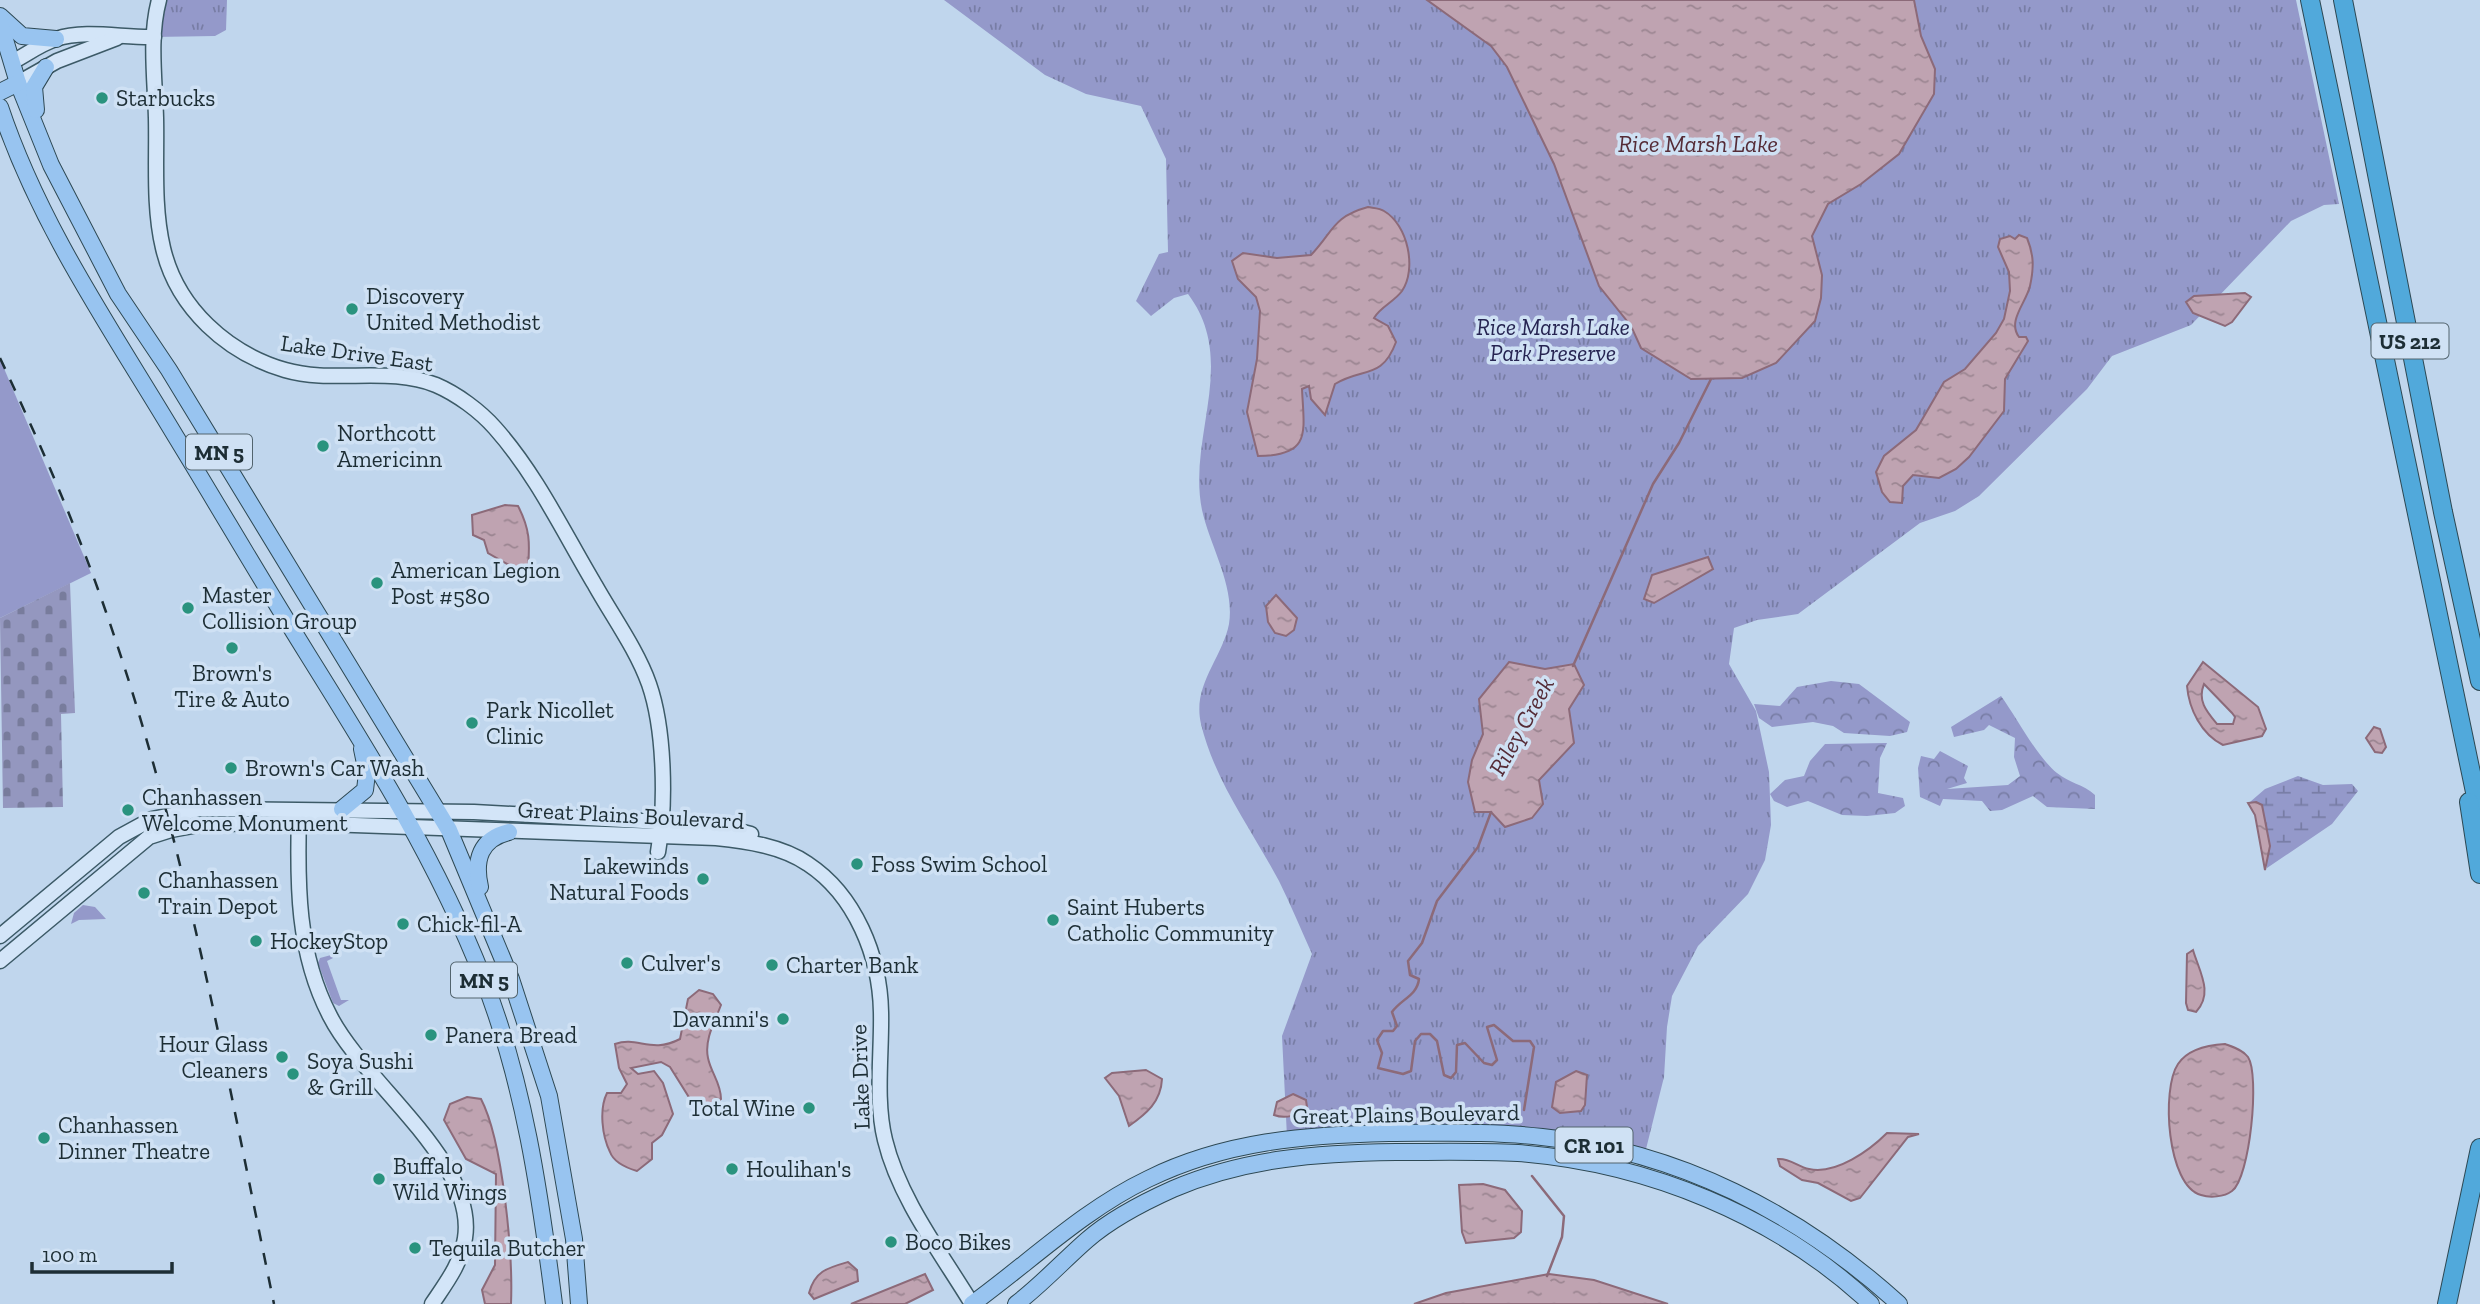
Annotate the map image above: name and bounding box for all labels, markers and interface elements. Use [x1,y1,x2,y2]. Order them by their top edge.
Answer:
place label: Starbucks [116,84,215,112]
marker: Starbucks [94,90,110,106]
water label: Rice Marsh Lake [1618,129,1778,158]
place label: Discovery United Methodist [366,282,541,336]
marker: Discovery United Methodist [344,301,360,317]
park label: Rice Marsh Lake Park Preserve [1476,313,1630,367]
road number: US 212 [2372,324,2448,358]
street label: Lake Drive East [279,328,436,378]
place label: Northcott Americinn [337,419,442,473]
road number: MN 5 [186,434,252,470]
marker: Northcott Americinn [315,438,331,454]
place label: American Legion Post #580 [391,556,560,610]
marker: American Legion Post #580 [369,575,385,591]
place label: Master Collision Group [202,581,357,635]
marker: Master Collision Group [180,600,196,616]
marker: Brown's Tire & Auto [224,640,240,656]
place label: Brown's Tire & Auto [174,659,290,713]
water label: Riley Creek [1482,672,1560,780]
place label: Park Nicollet Clinic [486,696,614,750]
marker: Park Nicollet Clinic [464,715,480,731]
place label: Brown's Car Wash [245,754,425,782]
marker: Brown's Car Wash [223,760,239,776]
place label: Chanhassen Welcome Monument [142,783,348,837]
street label: Great Plains Boulevard [517,795,745,835]
marker: Chanhassen Welcome Monument [120,802,136,818]
place label: Foss Swim School [871,850,1047,878]
place label: Lakewinds Natural Foods [549,852,689,906]
marker: Foss Swim School [849,856,865,872]
place label: Chanhassen Train Depot [158,866,278,920]
marker: Lakewinds Natural Foods [695,871,711,887]
marker: Chanhassen Train Depot [136,885,152,901]
place label: Saint Huberts Catholic Community [1067,893,1274,947]
place label: Chick-fil-A [417,910,523,938]
marker: Saint Huberts Catholic Community [1045,912,1061,928]
marker: Chick-fil-A [395,916,411,932]
place label: HockeyStop [270,927,388,955]
marker: HockeyStop [248,933,264,949]
place label: Culver's [641,949,721,977]
place label: Charter Bank [786,951,919,979]
marker: Culver's [619,955,635,971]
marker: Charter Bank [764,957,780,973]
road number: MN 5 [451,962,517,998]
place label: Davanni's [672,1005,769,1033]
marker: Davanni's [775,1011,791,1027]
place label: Panera Bread [445,1021,578,1049]
street label: Lake Drive [844,1024,876,1130]
marker: Panera Bread [423,1027,439,1043]
place label: Hour Glass Cleaners [159,1030,268,1084]
place label: Soya Sushi & Grill [307,1047,413,1101]
marker: Hour Glass Cleaners [274,1049,290,1065]
marker: Soya Sushi & Grill [285,1066,301,1082]
place label: Total Wine [689,1094,795,1122]
street label: Great Plains Boulevard [1292,1098,1520,1130]
marker: Total Wine [801,1100,817,1116]
place label: Chanhassen Dinner Theatre [58,1111,210,1165]
road number: CR 101 [1556,1128,1632,1162]
marker: Chanhassen Dinner Theatre [36,1130,52,1146]
place label: Buffalo Wild Wings [393,1152,507,1206]
place label: Houlihan's [746,1155,851,1183]
marker: Houlihan's [724,1161,740,1177]
marker: Buffalo Wild Wings [371,1171,387,1187]
place label: Boco Bikes [905,1228,1011,1256]
scale bar [32,1230,172,1274]
place label: Tequila Butcher [429,1234,586,1262]
marker: Boco Bikes [883,1234,899,1250]
marker: Tequila Butcher [407,1240,423,1256]
text: 100 m [42,1242,97,1267]

